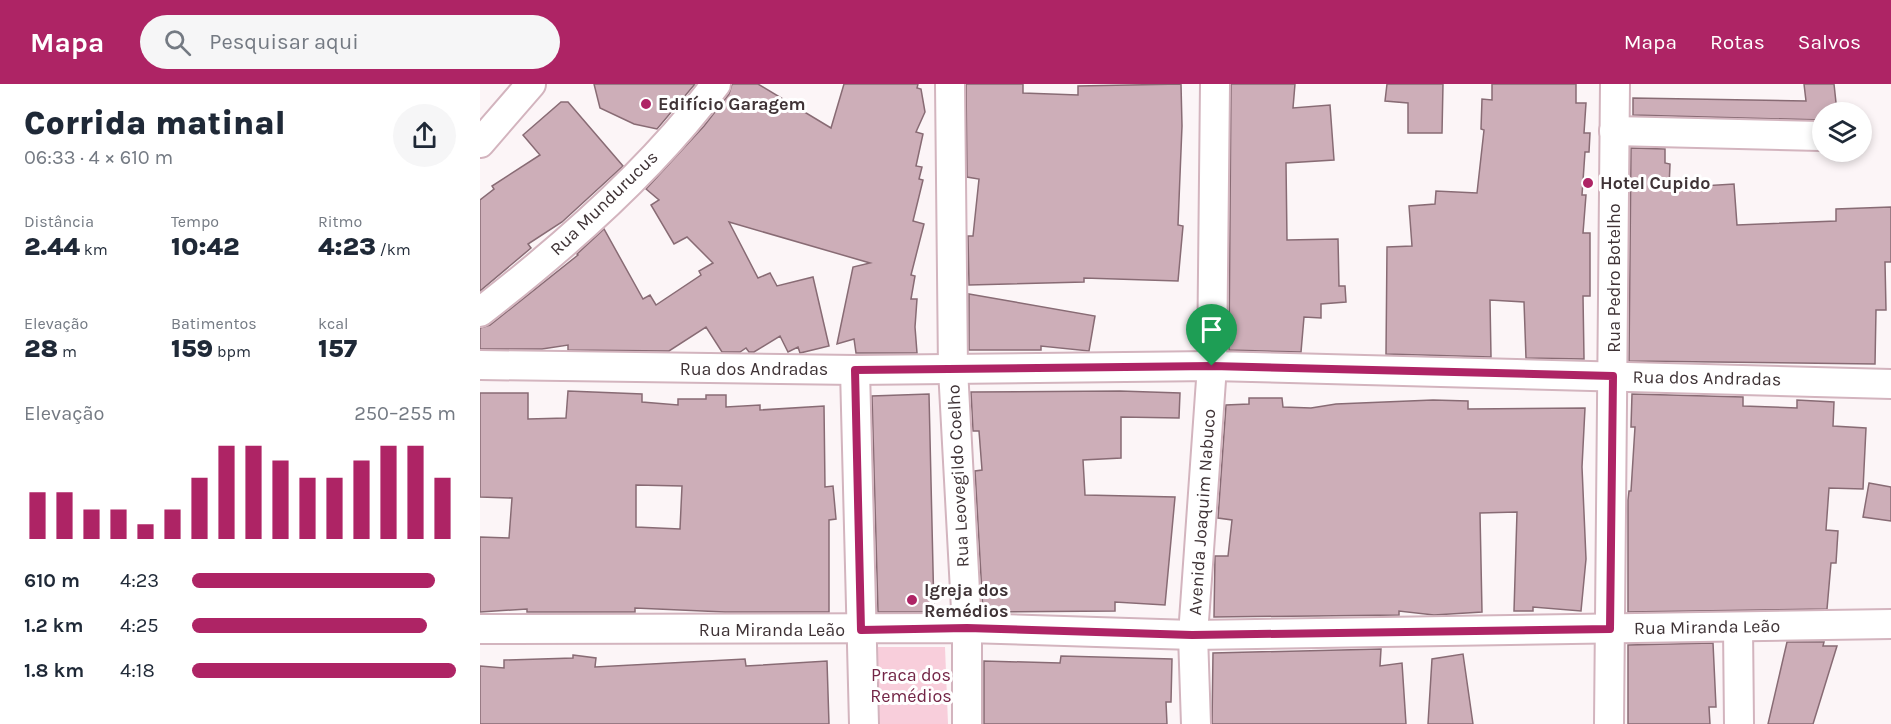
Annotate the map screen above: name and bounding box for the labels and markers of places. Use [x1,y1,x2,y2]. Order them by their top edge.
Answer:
place label: Edifício Garagem [658,93,806,115]
marker: Edifício Garagem [639,97,653,111]
place label: Hotel Cupido [1600,172,1710,194]
marker: Hotel Cupido [1581,176,1595,190]
pin [1186,304,1237,366]
place label: Igreja dos Remédios [924,579,1008,622]
marker: Igreja dos Remédios [905,593,919,607]

